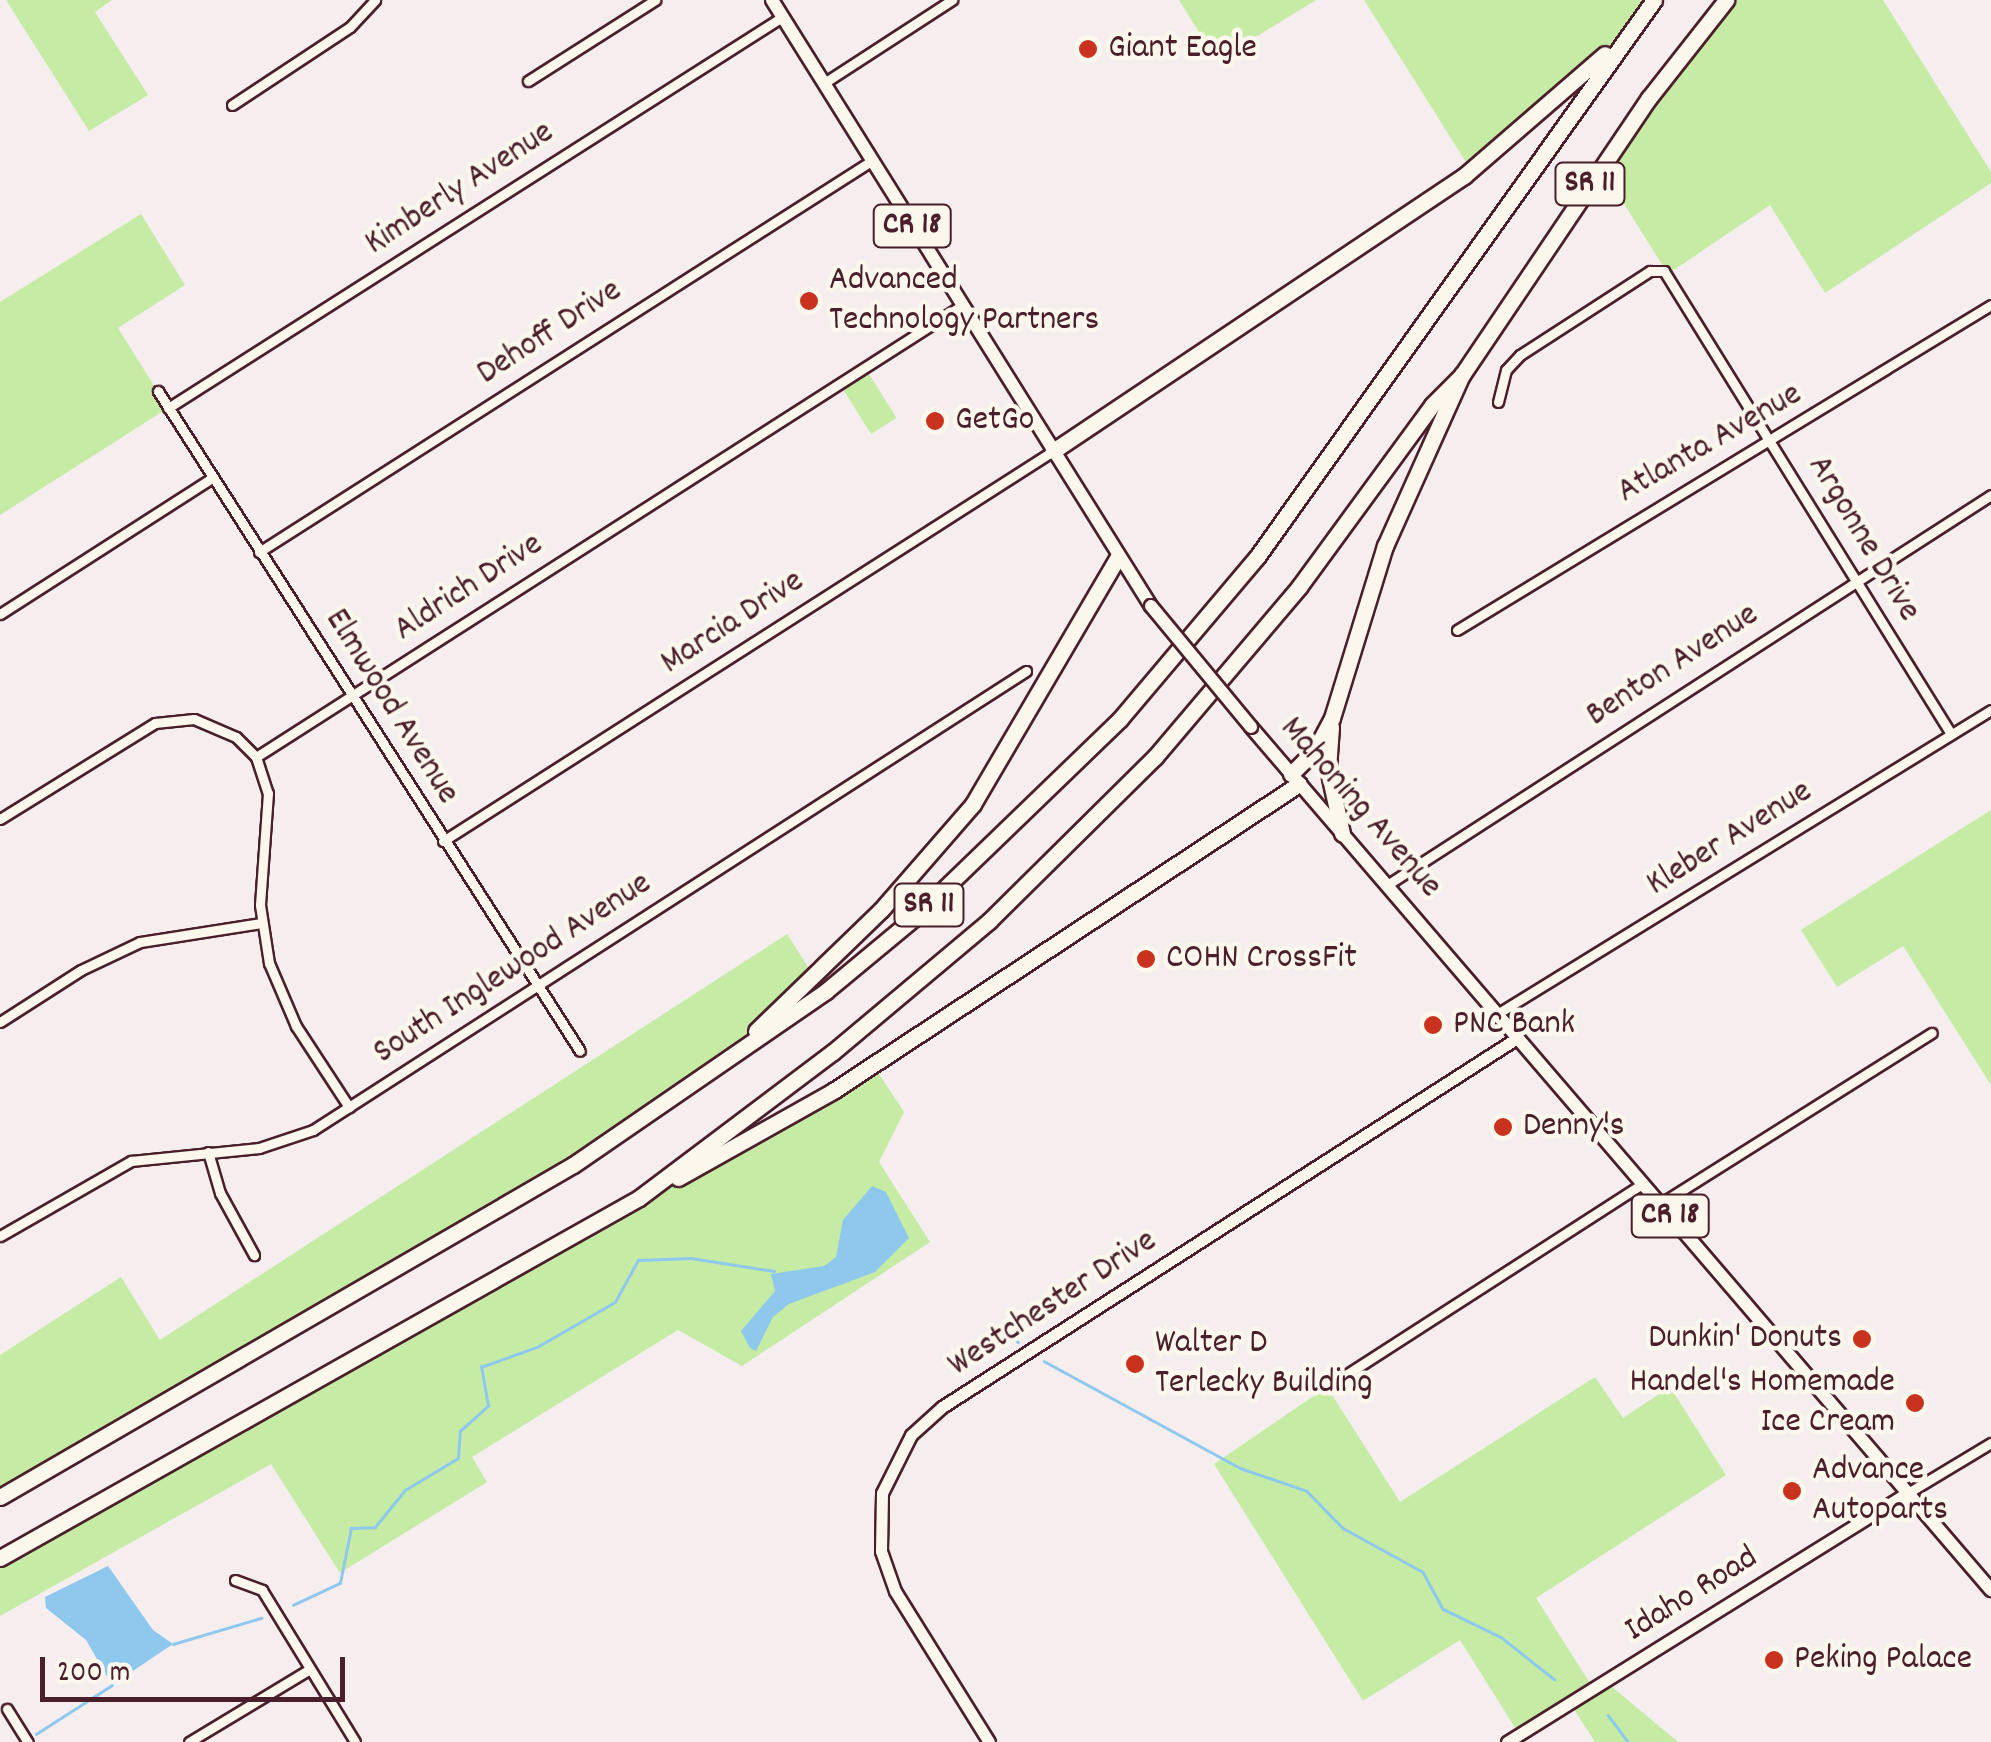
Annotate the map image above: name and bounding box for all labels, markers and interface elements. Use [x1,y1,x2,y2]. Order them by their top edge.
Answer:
place label: Giant Eagle [1108,28,1257,70]
marker: Giant Eagle [1077,38,1099,60]
street label: Kimberly Avenue [358,112,562,266]
road number: SR 11 [1552,157,1628,211]
road number: CR 18 [872,199,952,253]
place label: Advanced Technology Partners [829,260,1099,342]
street label: Dehoff Drive [470,271,630,395]
marker: Advanced Technology Partners [798,290,820,312]
street label: Atlanta Avenue [1610,374,1810,514]
place label: GetGo [955,400,1034,442]
marker: GetGo [924,410,946,432]
street label: Argonne Drive [1797,448,1929,630]
street label: Aldrich Drive [387,524,551,652]
street label: Marcia Drive [654,561,812,685]
street label: Benton Avenue [1579,595,1767,737]
street label: Elmwood Avenue [314,602,468,812]
street label: Mahoning Avenue [1270,709,1450,907]
street label: Kleber Avenue [1639,772,1821,906]
street label: South Inglewood Avenue [366,863,660,1075]
road number: SR 11 [892,878,966,932]
place label: COHN CrossFit [1166,938,1357,980]
marker: COHN CrossFit [1135,948,1157,970]
place label: PNC Bank [1453,1004,1575,1046]
marker: PNC Bank [1422,1014,1444,1036]
place label: Denny's [1523,1106,1625,1148]
marker: Denny's [1492,1116,1514,1138]
road number: CR 18 [1630,1189,1710,1243]
street label: Westchester Drive [941,1221,1165,1387]
place label: Dunkin' Donuts [1648,1318,1842,1360]
place label: Walter D Terlecky Building [1155,1323,1372,1405]
marker: Dunkin' Donuts [1851,1328,1873,1350]
marker: Walter D Terlecky Building [1124,1353,1146,1375]
place label: Handel's Homemade Ice Cream [1629,1362,1895,1444]
marker: Handel's Homemade Ice Cream [1904,1392,1926,1414]
place label: Advance Autoparts [1812,1450,1948,1532]
marker: Advance Autoparts [1781,1480,1803,1502]
street label: Idaho Road [1618,1538,1766,1652]
scale bar [45,1637,350,1699]
place label: Peking Palace [1794,1639,1972,1681]
marker: Peking Palace [1763,1649,1785,1671]
text: 200 m [57,1653,130,1696]

